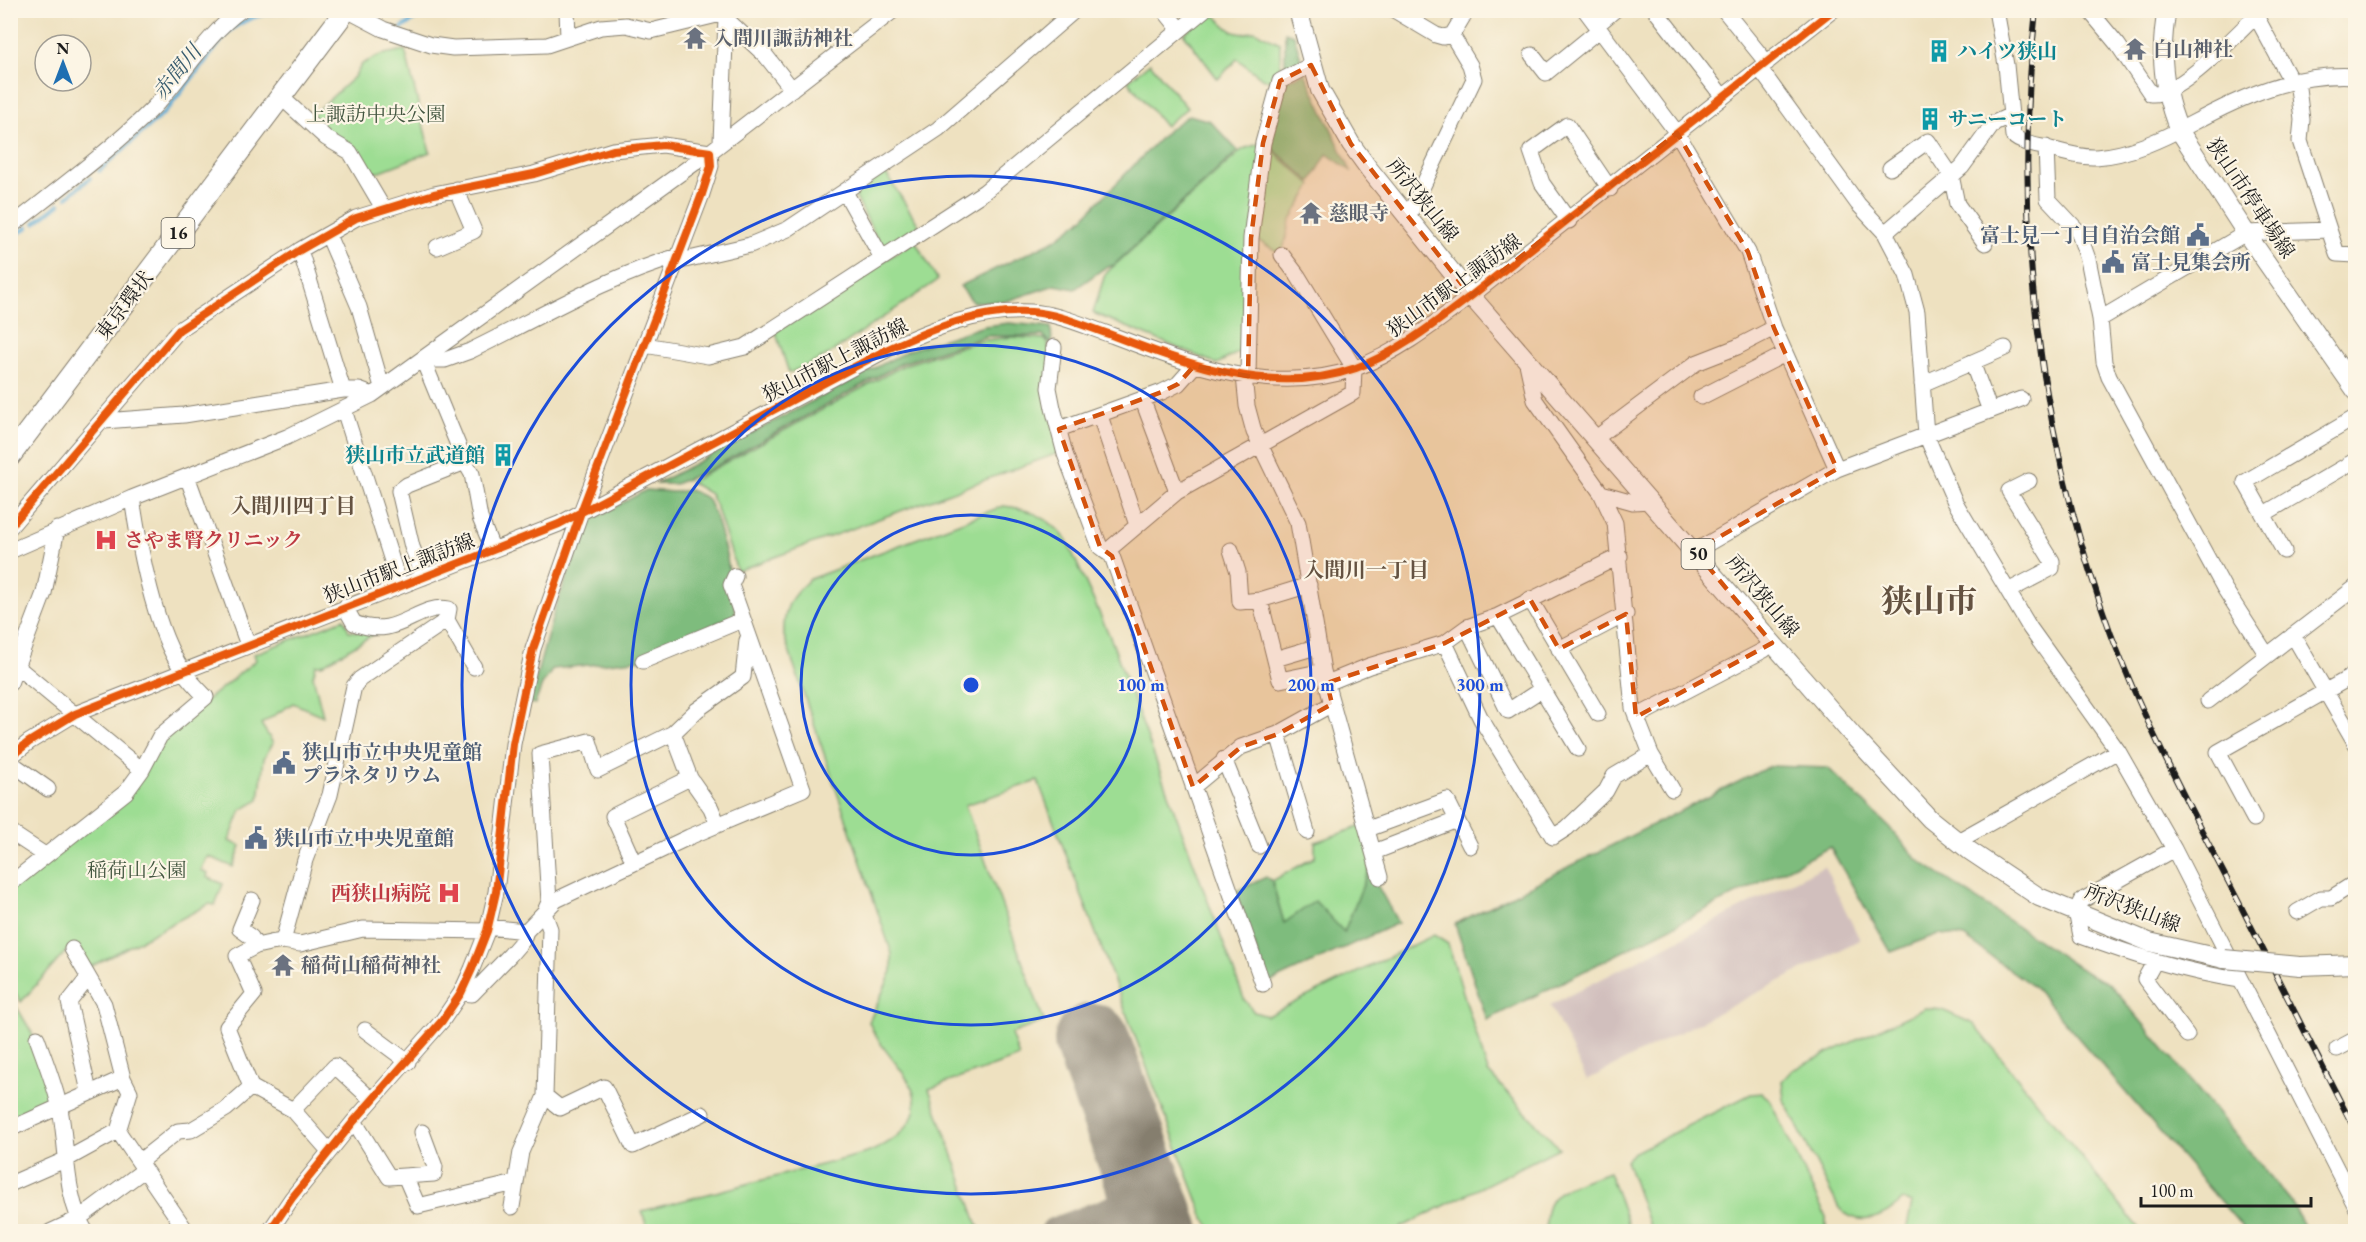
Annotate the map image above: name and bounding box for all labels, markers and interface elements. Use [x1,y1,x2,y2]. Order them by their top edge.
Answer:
temple icon: 入間川諏訪神社 [682,25,708,51]
place label: 入間川諏訪神社 [713,25,853,51]
north arrow [33,33,93,93]
temple icon: 白山神社 [2122,36,2148,62]
place label: 白山神社 [2153,36,2233,62]
water label: 赤間川 [146,37,208,105]
text: N [57,38,70,59]
building icon: ハイツ狭山 [1926,38,1952,64]
place label: ハイツ狭山 [1957,38,2057,64]
park label: 上諏訪中央公園 [306,101,446,127]
building icon: サニーコート [1917,106,1943,132]
place label: サニーコート [1948,106,2067,132]
street label: 狭山市停車場線 [2201,133,2301,263]
street label: 所沢狭山線 [1381,153,1465,247]
temple icon: 慈眼寺 [1298,200,1324,226]
place label: 慈眼寺 [1329,200,1389,226]
road number: 16 [162,218,195,248]
place label: 富士見一丁目自治会館 [1980,222,2180,248]
public building icon: 富士見一丁目自治会館 [2185,222,2211,248]
street label: 狭山市駅上諏訪線 [1382,227,1526,343]
public building icon: 富士見集会所 [2100,249,2126,275]
place label: 富士見集会所 [2131,249,2251,275]
street label: 東京環状 [90,265,158,345]
street label: 狭山市駅上諏訪線 [758,312,912,408]
place label: 狭山市立武道館 [345,442,485,468]
building icon: 狭山市立武道館 [490,442,516,468]
district label: 入間川四丁目 [230,492,356,519]
hospital icon: さやま腎クリニック [93,527,119,553]
place label: さやま腎クリニック [124,527,303,553]
street label: 狭山市駅上諏訪線 [320,527,478,609]
road number: 50 [1682,539,1714,569]
street label: 所沢狭山線 [1721,549,1805,643]
district label: 入間川一丁目 [1303,556,1429,583]
district label: 狭山市 [1881,580,1977,622]
text: 100 m [1117,673,1165,696]
text: 200 m [1287,673,1335,696]
text: 300 m [1456,673,1504,696]
centre of rings [961,675,981,695]
place label: 狭山市立中央児童館 プラネタリウム [302,739,482,788]
public building icon: 狭山市立中央児童館 プラネタリウム [271,750,297,776]
public building icon: 狭山市立中央児童館 [243,825,269,851]
place label: 狭山市立中央児童館 [274,825,454,851]
park label: 稲荷山公園 [87,857,187,883]
street label: 所沢狭山線 [2082,878,2184,938]
place label: 西狭山病院 [331,880,431,906]
hospital icon: 西狭山病院 [436,880,462,906]
temple icon: 稲荷山稲荷神社 [270,952,296,978]
place label: 稲荷山稲荷神社 [301,952,441,978]
scale bar [2141,1170,2310,1208]
text: 100 m [2150,1179,2194,1202]

